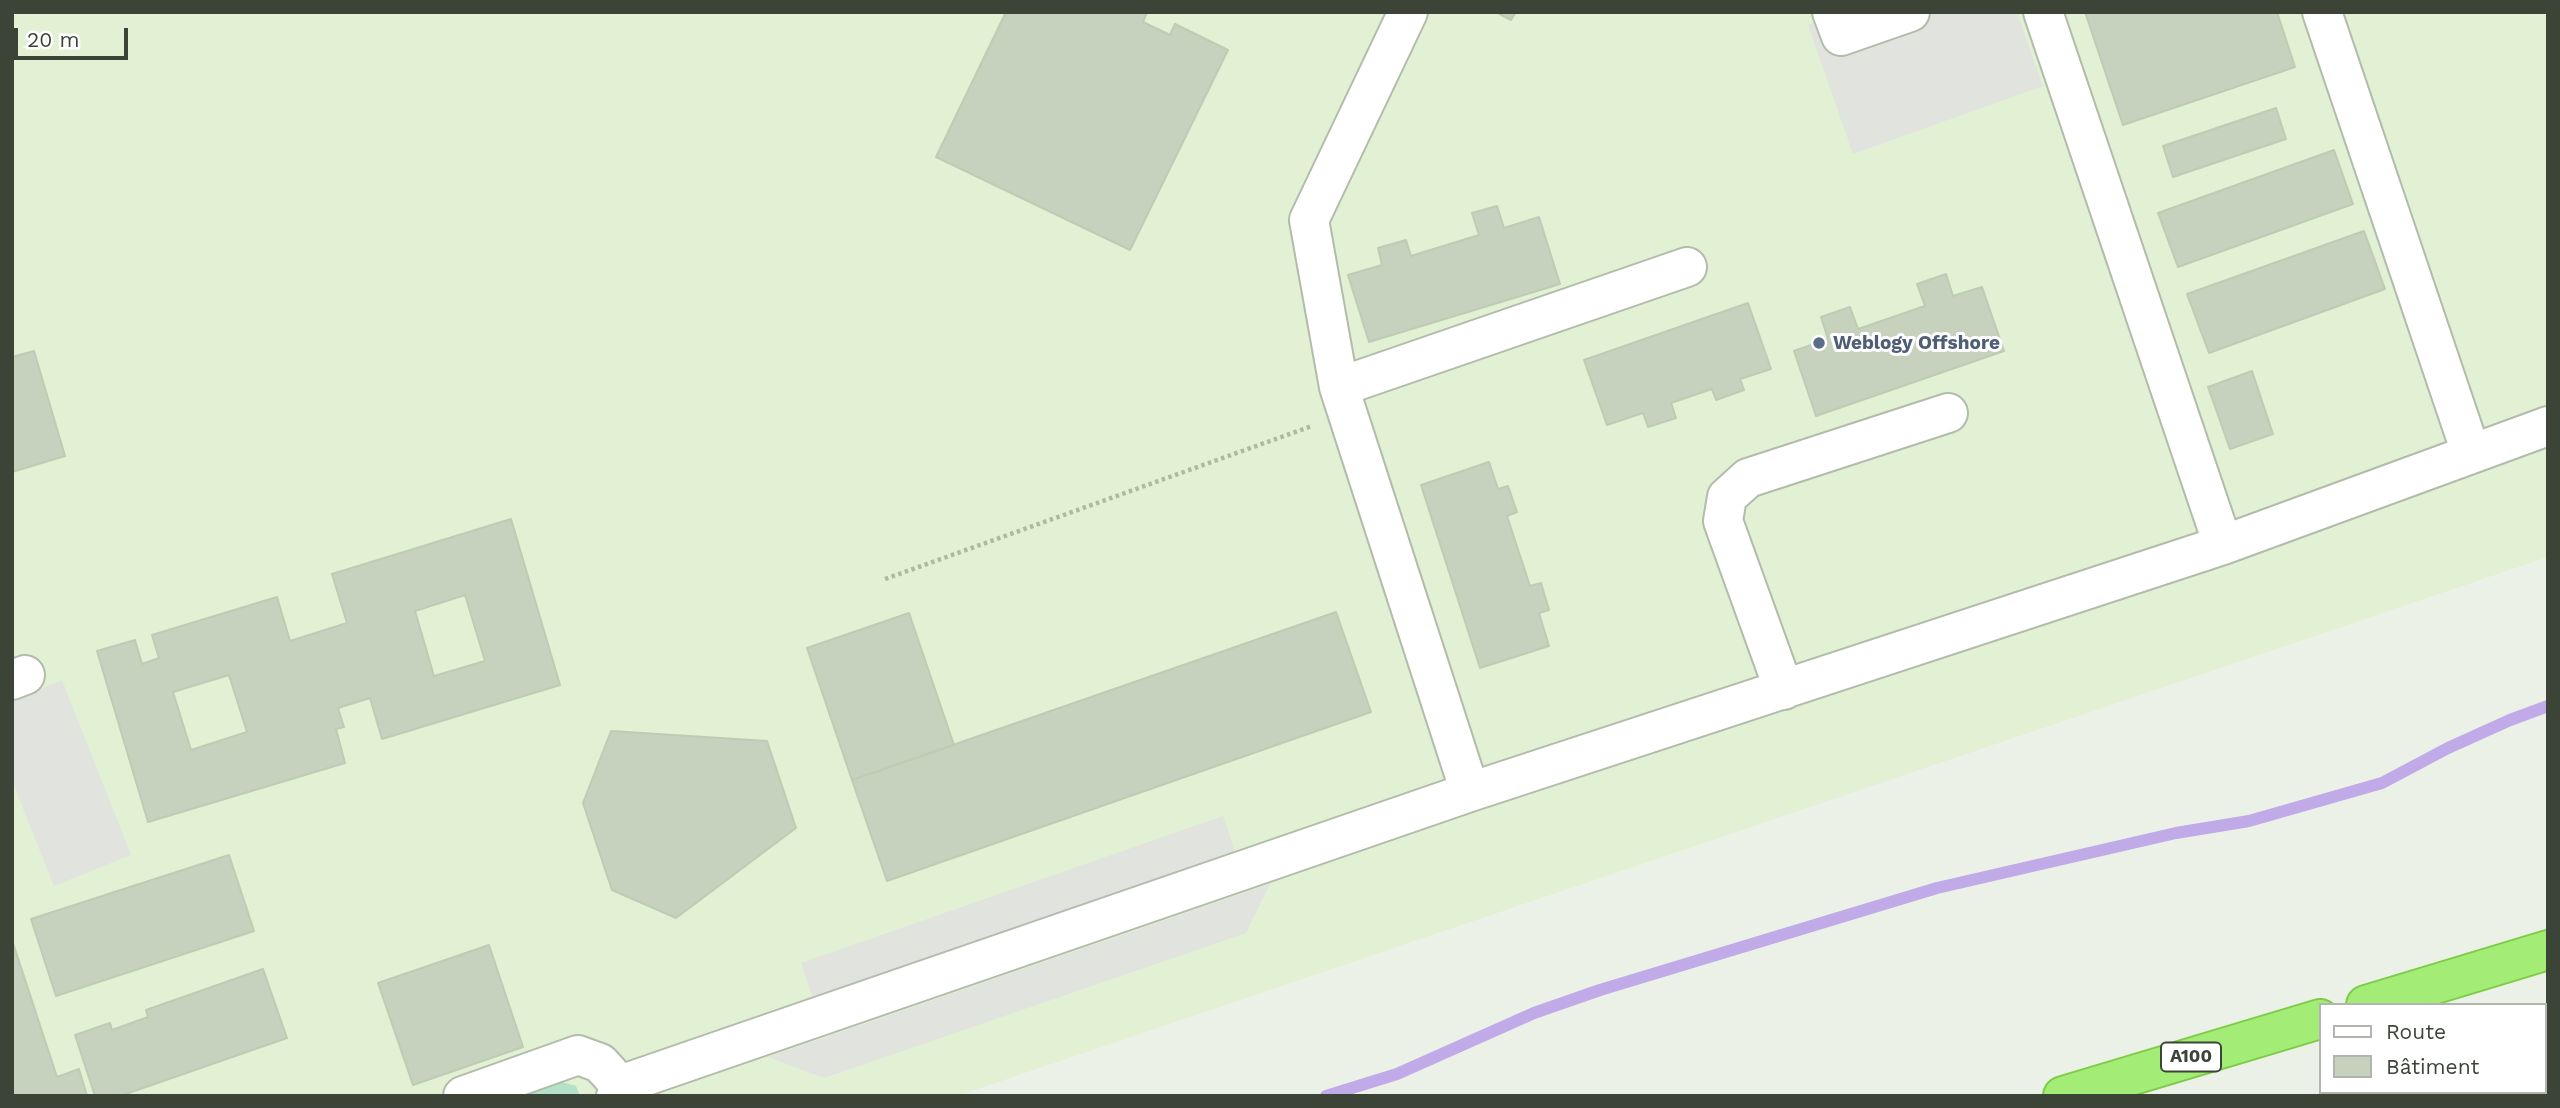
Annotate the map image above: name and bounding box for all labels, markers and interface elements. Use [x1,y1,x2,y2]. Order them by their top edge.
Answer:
scale bar [18,14,131,58]
text: 20 m [27,27,79,52]
place label: Weblogy Offshore [1833,332,2000,354]
marker: Weblogy Offshore [1811,335,1827,351]
legend [2318,1003,2546,1094]
text: Route [2386,1019,2446,1044]
road number: A100 [2161,1042,2221,1072]
text: Bâtiment [2386,1054,2479,1079]

